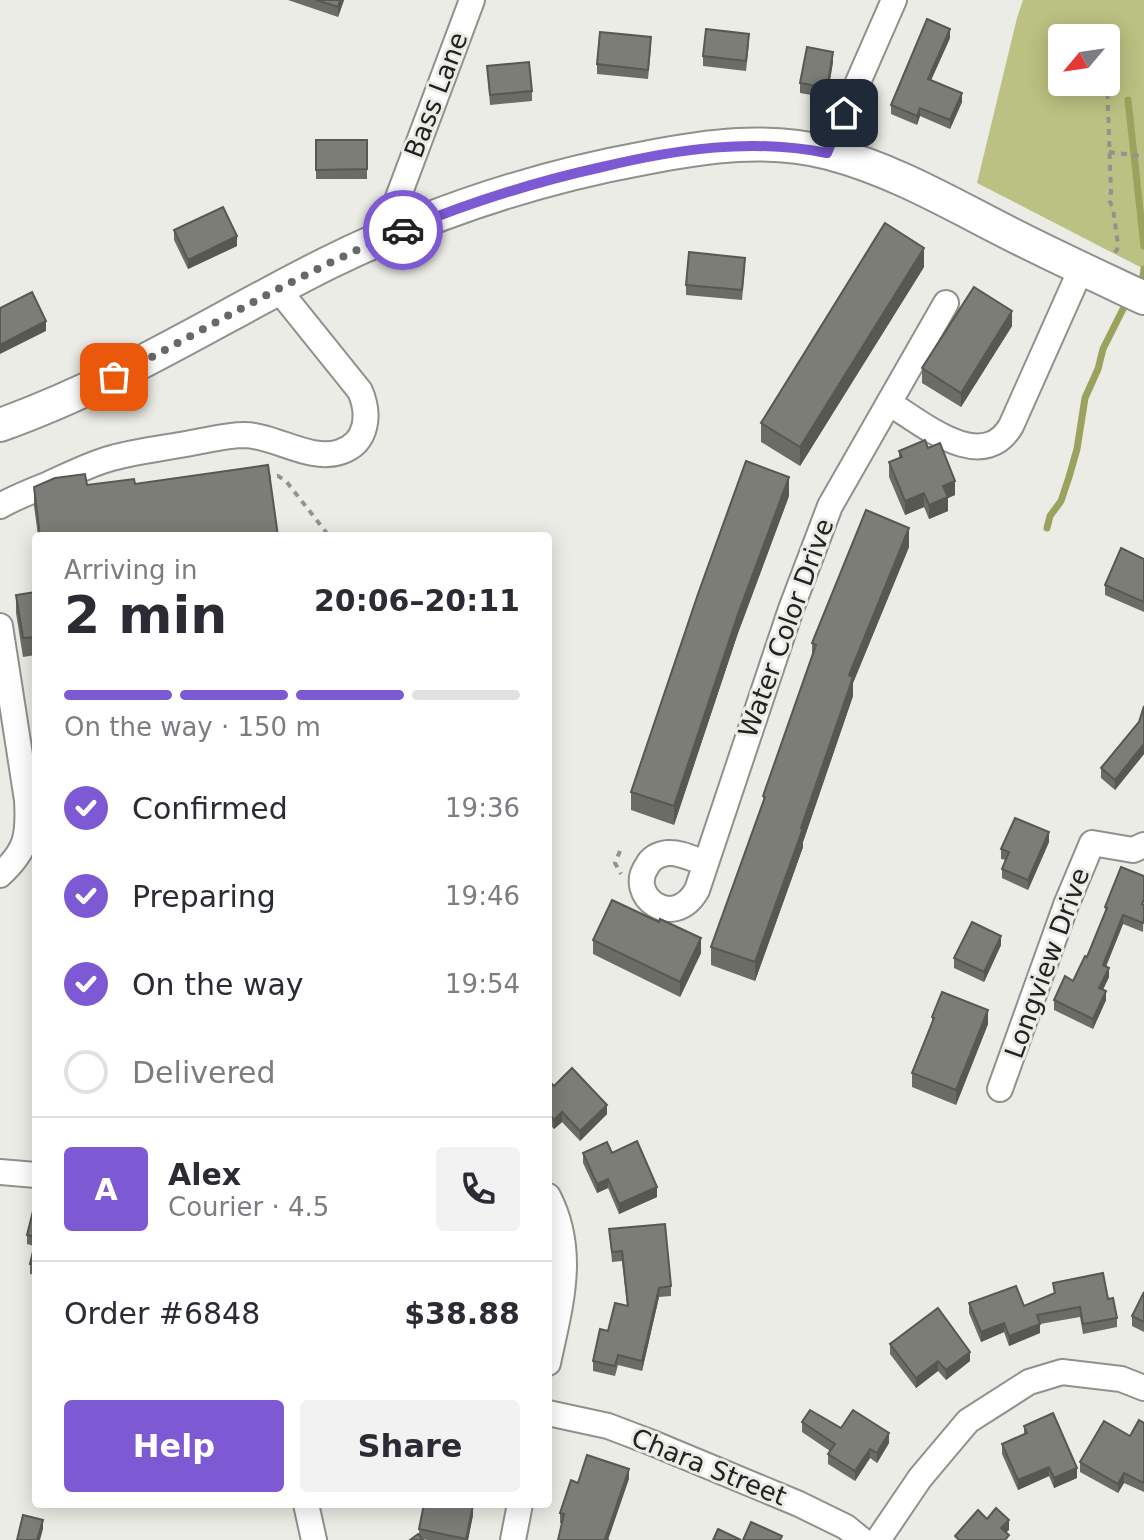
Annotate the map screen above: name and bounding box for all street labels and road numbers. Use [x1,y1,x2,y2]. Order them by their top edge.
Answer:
street label: Bass Lane [398,28,474,162]
street label: Water Color Drive [732,515,840,741]
street label: Longview Drive [999,864,1095,1062]
street label: Chara Street [627,1422,791,1512]

